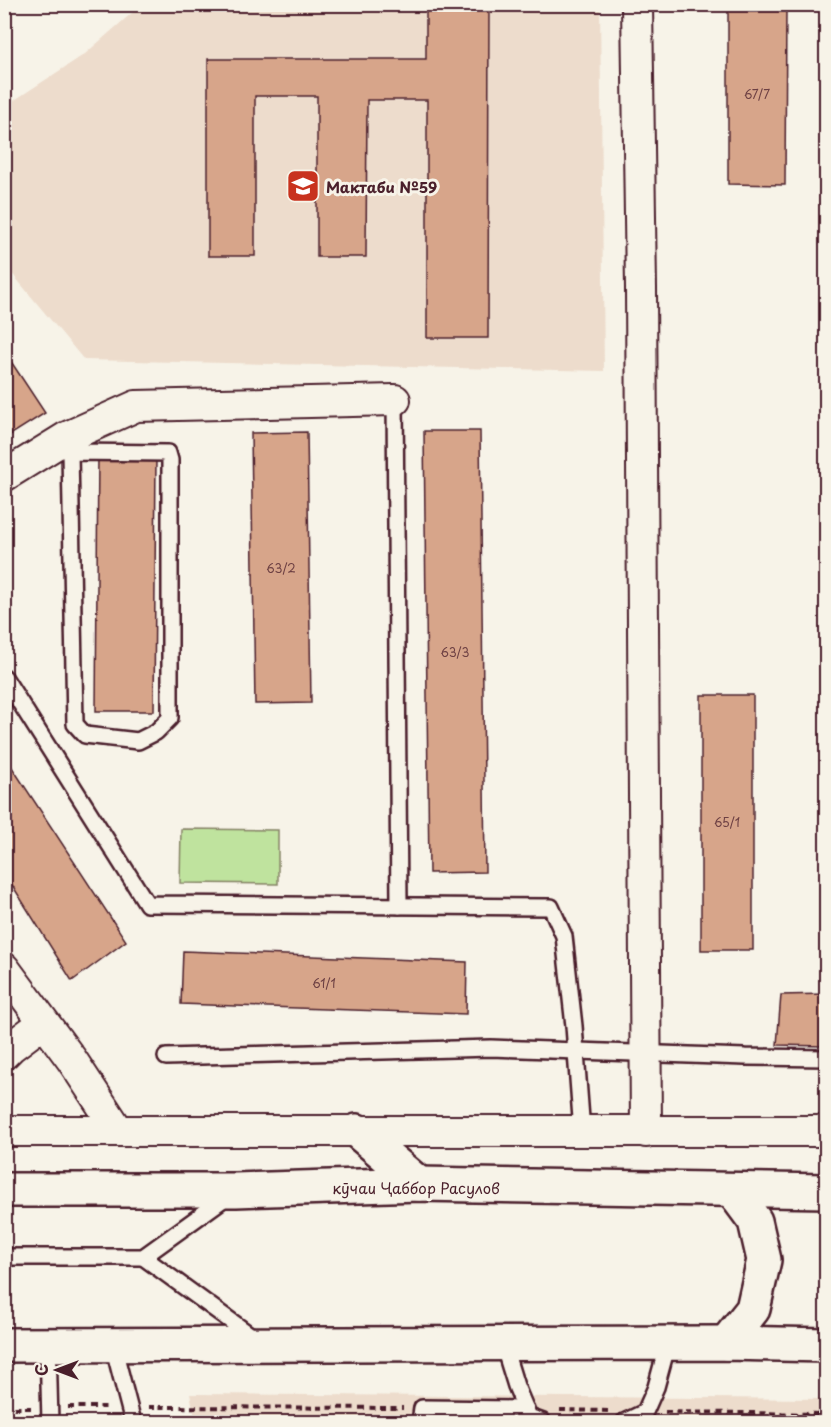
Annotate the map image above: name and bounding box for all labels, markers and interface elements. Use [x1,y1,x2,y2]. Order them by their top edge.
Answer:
house number: 67/7 [744,85,770,103]
school or university icon: Мактаби №59 [285,168,321,204]
place label: Мактаби №59 [326,175,437,198]
house number: 63/2 [266,559,296,577]
house number: 63/3 [441,643,470,661]
house number: 65/1 [714,813,740,831]
house number: 61/1 [312,974,336,992]
street label: кӯчаи Ҷаббор Расулов [332,1176,500,1199]
north arrow [27,1340,87,1400]
text: С [29,1364,53,1376]

